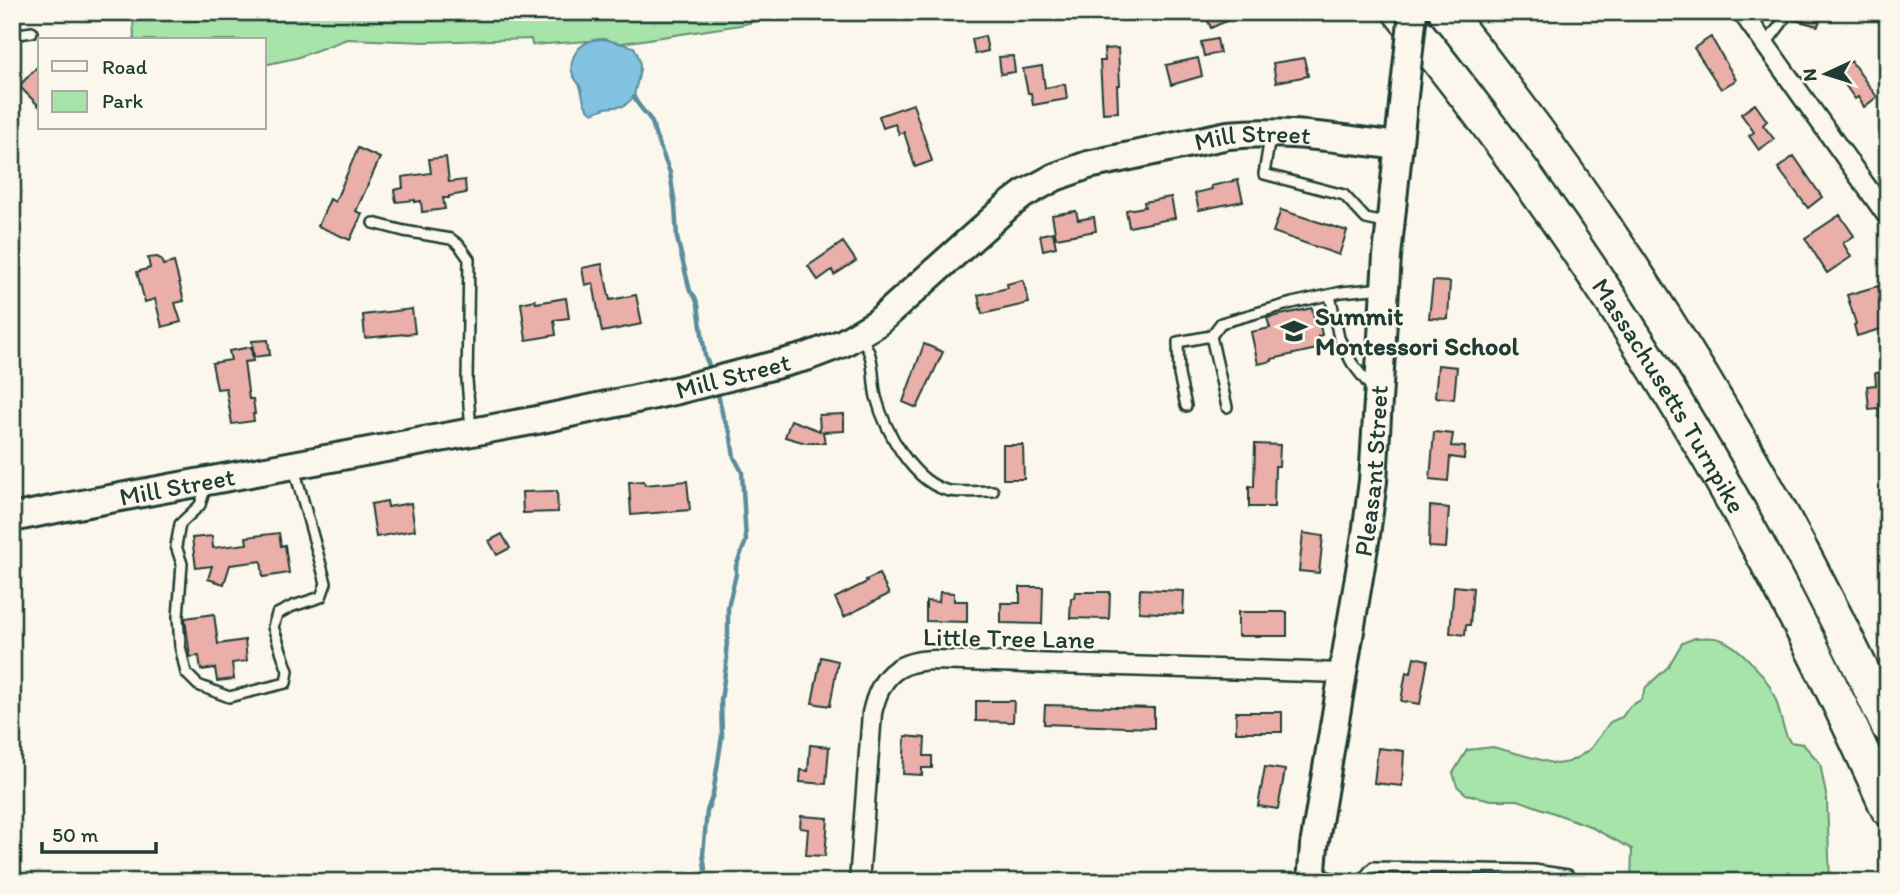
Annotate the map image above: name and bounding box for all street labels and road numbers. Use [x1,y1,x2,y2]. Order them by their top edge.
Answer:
street label: Mill Street [1191,117,1312,158]
street label: Massachusetts Turnpike [1585,272,1753,519]
street label: Mill Street [672,346,794,406]
street label: Pleasant Street [1347,384,1395,559]
street label: Mill Street [117,460,238,513]
street label: Little Tree Lane [923,620,1095,656]

